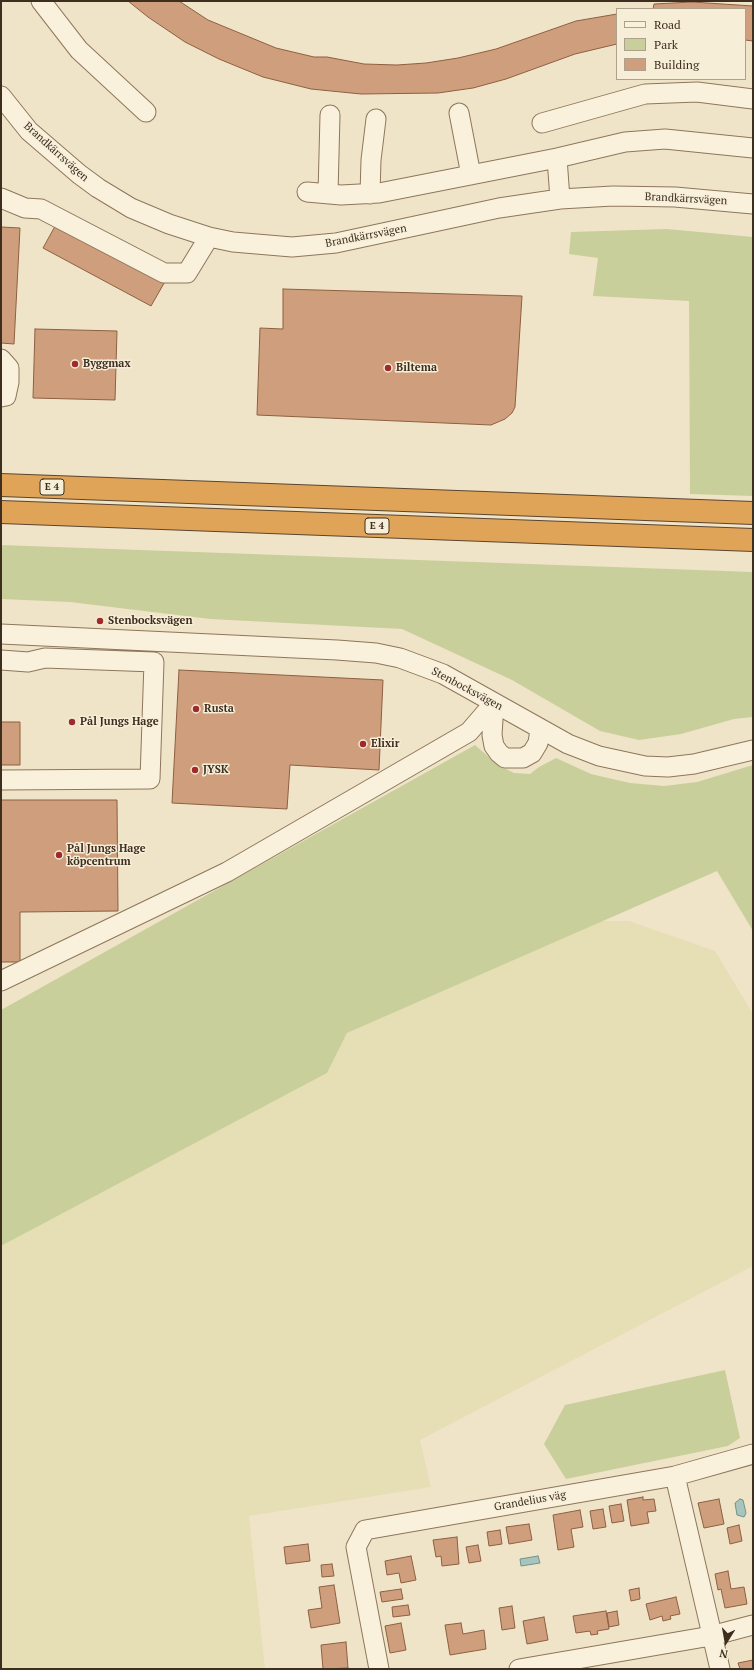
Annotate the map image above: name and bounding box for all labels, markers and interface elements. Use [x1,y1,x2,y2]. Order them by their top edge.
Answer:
legend [616,8,746,80]
text: Road [654,17,681,32]
text: Park [654,37,678,52]
text: Building [654,57,699,72]
street label: Brandkärrsvägen [21,119,91,185]
street label: Brandkärrsvägen [644,190,728,208]
street label: Brandkärrsvägen [324,222,408,250]
place label: Byggmax [83,357,131,371]
marker: Byggmax [70,359,80,369]
place label: Biltema [396,361,437,375]
marker: Biltema [383,363,393,373]
road number: E 4 [40,479,64,495]
road number: E 4 [365,518,389,534]
place label: Stenbocksvägen [108,614,192,628]
marker: Stenbocksvägen [95,616,105,626]
street label: Stenbocksvägen [429,665,505,713]
place label: Rusta [204,702,234,716]
marker: Rusta [191,704,201,714]
place label: Pål Jungs Hage [80,715,159,729]
marker: Pål Jungs Hage [67,717,77,727]
place label: Elixir [371,737,400,751]
marker: Elixir [358,739,368,749]
place label: JYSK [203,763,229,777]
marker: JYSK [190,765,200,775]
place label: Pål Jungs Hage köpcentrum [67,842,146,868]
marker: Pål Jungs Hage köpcentrum [54,850,64,860]
street label: Grandelius väg [493,1488,567,1514]
north arrow [706,1622,746,1662]
text: N [718,1646,729,1661]

